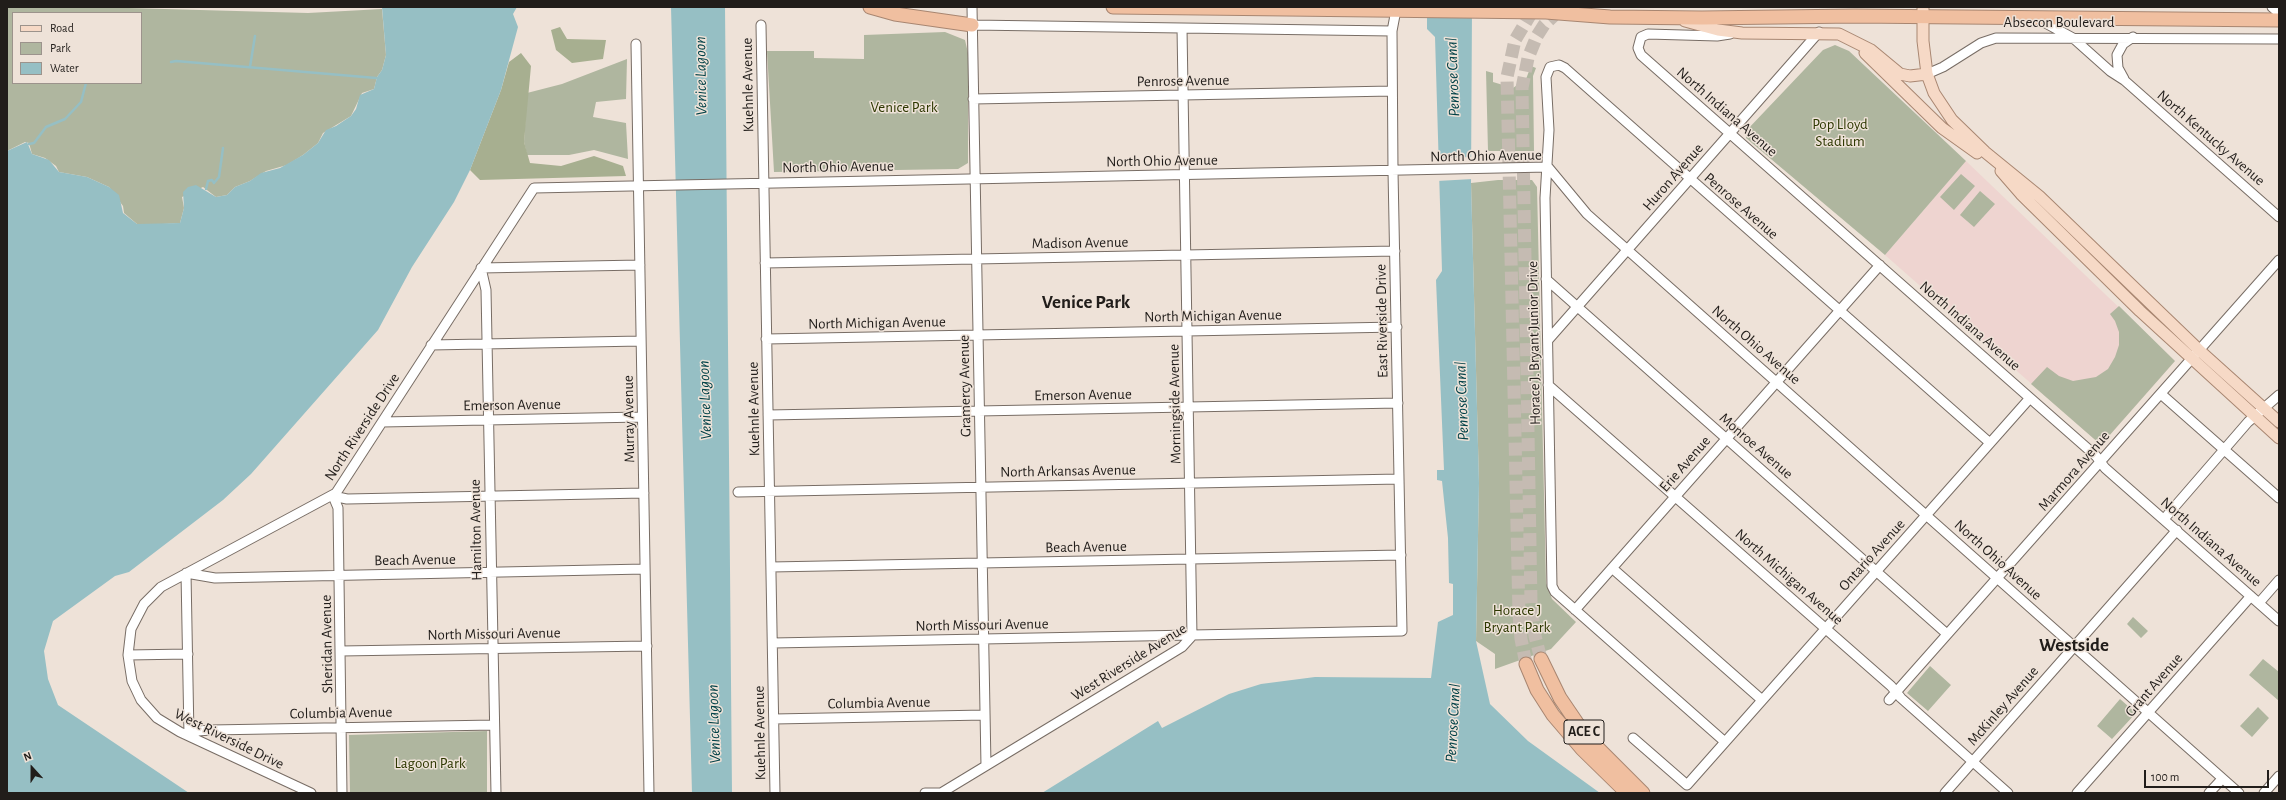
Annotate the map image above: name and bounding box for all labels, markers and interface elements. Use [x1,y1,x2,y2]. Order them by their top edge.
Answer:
legend [12,12,142,84]
street label: Absecon Boulevard [2003,13,2115,31]
text: Road [50,22,74,34]
water label: Venice Lagoon [691,36,711,116]
street label: Kuehnle Avenue [738,37,758,133]
water label: Penrose Canal [1442,37,1464,117]
text: Park [50,42,71,54]
text: Water [50,62,79,74]
street label: North Indiana Avenue [1673,63,1781,161]
street label: Penrose Avenue [1137,71,1229,91]
street label: North Kentucky Avenue [2153,86,2269,190]
park label: Venice Park [870,98,938,116]
park label: Pop Lloyd Stadium [1812,115,1868,150]
street label: Huron Avenue [1639,140,1707,214]
street label: North Ohio Avenue [1430,146,1542,166]
street label: North Ohio Avenue [1106,151,1218,171]
street label: North Ohio Avenue [782,157,894,177]
street label: Penrose Avenue [1700,169,1782,243]
street label: Madison Avenue [1031,233,1129,253]
street label: Horace J. Bryant Junior Drive [1524,261,1544,425]
street label: East Riverside Drive [1372,264,1392,378]
street label: North Indiana Avenue [1916,277,2024,375]
district label: Venice Park [1042,291,1130,313]
street label: North Ohio Avenue [1708,302,1804,388]
street label: North Michigan Avenue [1144,306,1282,326]
street label: North Michigan Avenue [808,313,946,333]
street label: Gramercy Avenue [955,335,975,437]
street label: Morningside Avenue [1165,344,1185,464]
water label: Venice Lagoon [694,360,716,440]
street label: Kuehnle Avenue [744,361,764,457]
water label: Penrose Canal [1451,361,1473,441]
street label: North Riverside Drive [321,370,403,484]
street label: Murray Avenue [619,375,639,463]
street label: Emerson Avenue [1034,385,1132,405]
street label: Emerson Avenue [463,395,561,415]
street label: Monroe Avenue [1716,409,1796,483]
street label: Marmora Avenue [2034,427,2114,515]
street label: Erie Avenue [1656,432,1714,496]
street label: North Arkansas Avenue [1000,461,1136,481]
street label: Hamilton Avenue [466,479,486,581]
street label: North Indiana Avenue [2157,493,2265,591]
street label: Ontario Avenue [1835,515,1909,595]
street label: North Ohio Avenue [1951,516,2045,604]
street label: North Michigan Avenue [1731,525,1847,629]
street label: Beach Avenue [1045,537,1127,557]
street label: Beach Avenue [374,550,456,570]
street label: Sheridan Avenue [317,595,337,693]
park label: Horace J Bryant Park [1484,601,1550,636]
street label: North Missouri Avenue [915,615,1049,635]
street label: West Riverside Avenue [1068,619,1190,705]
street label: North Missouri Avenue [427,624,561,644]
district label: Westside [2039,634,2109,656]
street label: Grant Avenue [2121,649,2187,721]
street label: McKinley Avenue [1964,662,2042,750]
water label: Penrose Canal [1441,683,1465,763]
water label: Venice Lagoon [703,684,725,764]
street label: Kuehnle Avenue [750,685,770,781]
street label: Columbia Avenue [828,693,930,713]
street label: Columbia Avenue [290,703,392,723]
street label: West Riverside Drive [171,705,287,773]
road number: ACE C [1564,720,1604,744]
north arrow [12,748,52,788]
text: N [22,750,33,763]
park label: Lagoon Park [394,754,466,772]
scale bar [2146,762,2271,788]
text: 100 m [2151,771,2179,783]

